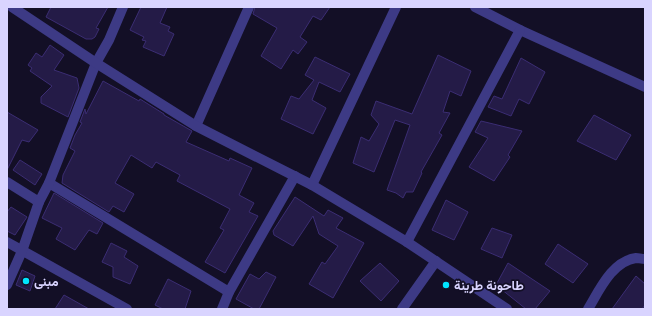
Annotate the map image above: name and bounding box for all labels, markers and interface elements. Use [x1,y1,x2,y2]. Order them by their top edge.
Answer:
place label: مبنى [34,274,59,289]
marker: مبنى [21,276,31,286]
place label: طاحونة طرينة [454,278,524,294]
marker: طاحونة طرينة [441,280,451,290]

